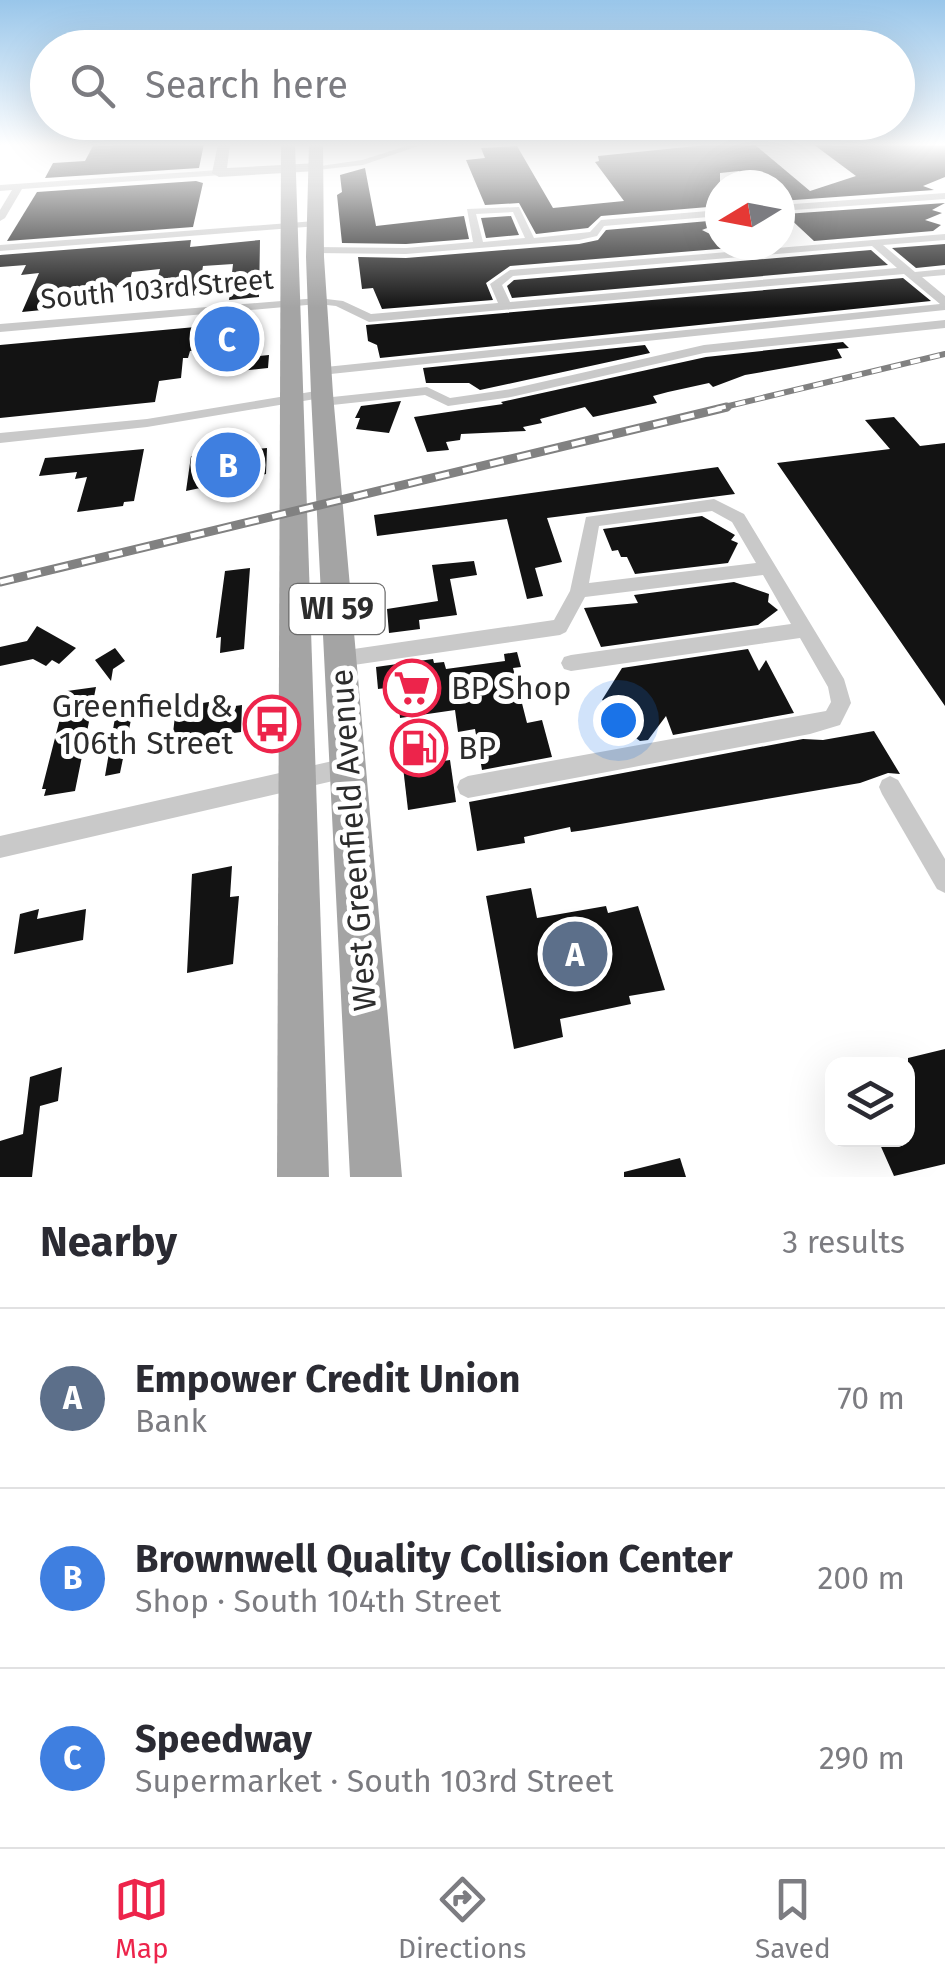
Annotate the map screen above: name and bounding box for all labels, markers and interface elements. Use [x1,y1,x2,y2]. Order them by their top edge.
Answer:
search box [30,30,915,140]
icon: search [65,58,120,113]
text: Search here [145,62,348,108]
north arrow [705,170,795,260]
street label: South 103rd Street [39,262,276,316]
pin: C [194,302,260,376]
pin: B [196,428,260,502]
road number: WI 59 [290,584,384,634]
supermarket icon: BP Shop [382,658,442,718]
street label: West Greenfield Avenue [322,668,384,1012]
place label: BP Shop [451,669,571,707]
place label: Greenfield & 106th Street [52,687,233,762]
bus stop icon: Greenfield & 106th Street [242,694,302,754]
your location [593,695,644,746]
fuel station icon: BP [389,718,449,778]
place label: BP [458,729,496,767]
pin: A [542,916,608,992]
map controls [825,1057,915,1147]
button: layers [825,1057,915,1147]
text: Nearby [40,1217,177,1267]
text: 3 results [782,1223,905,1261]
text: Empower Credit Union [135,1356,520,1402]
text: A [63,1379,82,1417]
text: 70 m [837,1379,905,1417]
text: Bank [135,1402,207,1440]
text: Brownwell Quality Collision Center [135,1536,733,1582]
text: B [63,1559,82,1597]
text: 200 m [818,1559,905,1597]
text: Shop · South 104th Street [135,1582,501,1620]
text: Speedway [135,1716,312,1762]
text: C [63,1739,82,1777]
text: 290 m [819,1739,905,1777]
text: Supermarket · South 103rd Street [135,1762,614,1800]
tab: Map [114,1872,169,1965]
tab: Directions [398,1872,526,1965]
tab: Saved [755,1872,831,1965]

